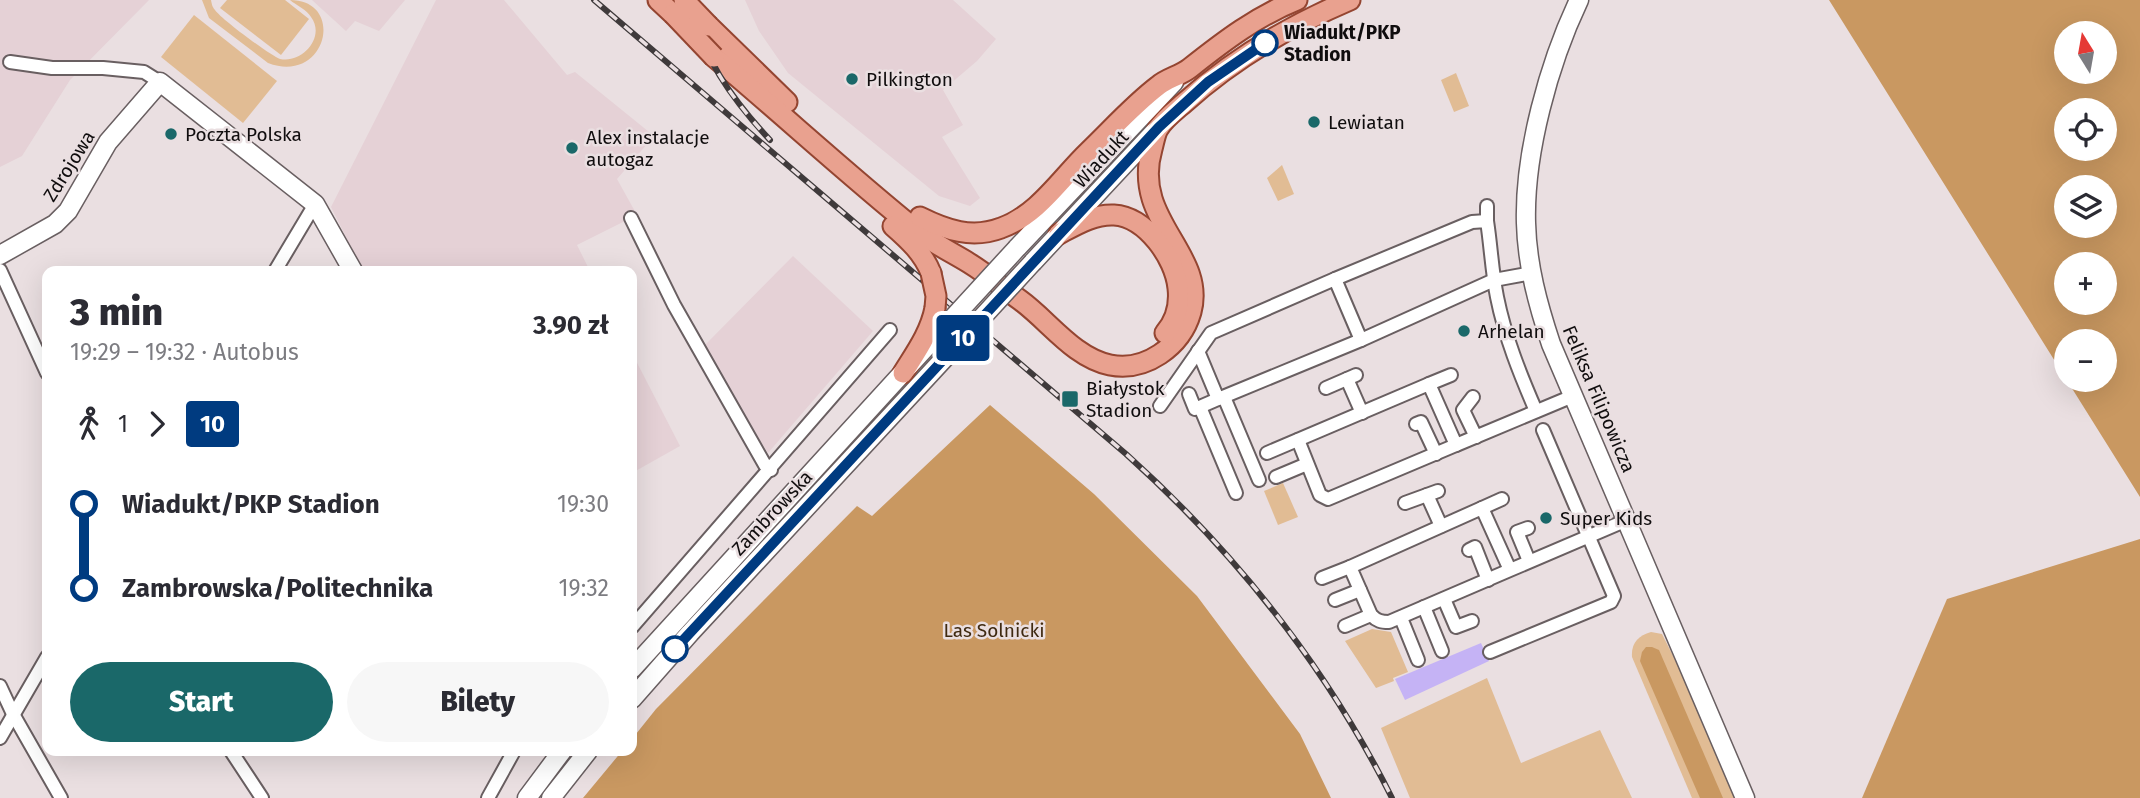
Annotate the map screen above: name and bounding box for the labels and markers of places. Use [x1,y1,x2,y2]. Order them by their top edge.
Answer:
place label: Wiadukt/PKP Stadion [1284,21,1401,66]
marker: Wiadukt/PKP Stadion [1252,30,1278,56]
place label: Pilkington [866,68,953,91]
marker: Pilkington [844,71,860,87]
place label: Lewiatan [1328,111,1405,134]
marker: Lewiatan [1306,114,1322,130]
place label: Poczta Polska [185,123,302,146]
marker: Poczta Polska [163,126,179,142]
place label: Alex instalacje autogaz [586,126,710,171]
marker: Alex instalacje autogaz [564,140,580,156]
place label: Arhelan [1478,320,1545,343]
marker: Arhelan [1456,323,1472,339]
place label: Białystok Stadion [1086,377,1165,422]
marker: Białystok Stadion [1060,389,1080,409]
place label: Super Kids [1560,507,1652,530]
marker: Super Kids [1538,510,1554,526]
unlabelled marker [662,636,688,662]

